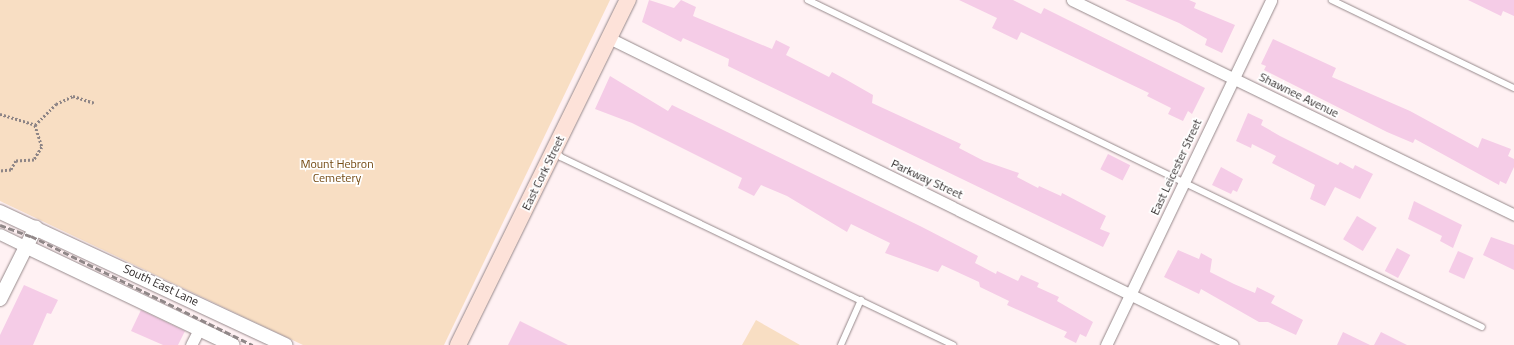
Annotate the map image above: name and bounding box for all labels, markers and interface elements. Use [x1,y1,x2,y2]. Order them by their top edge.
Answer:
street label: Shawnee Avenue [1257,69,1341,121]
street label: East Leicester Street [1147,117,1205,217]
street label: East Cork Street [519,133,567,213]
street label: Parkway Street [889,156,965,202]
park label: Mount Hebron Cemetery [300,157,374,185]
street label: South East Lane [121,261,201,309]

